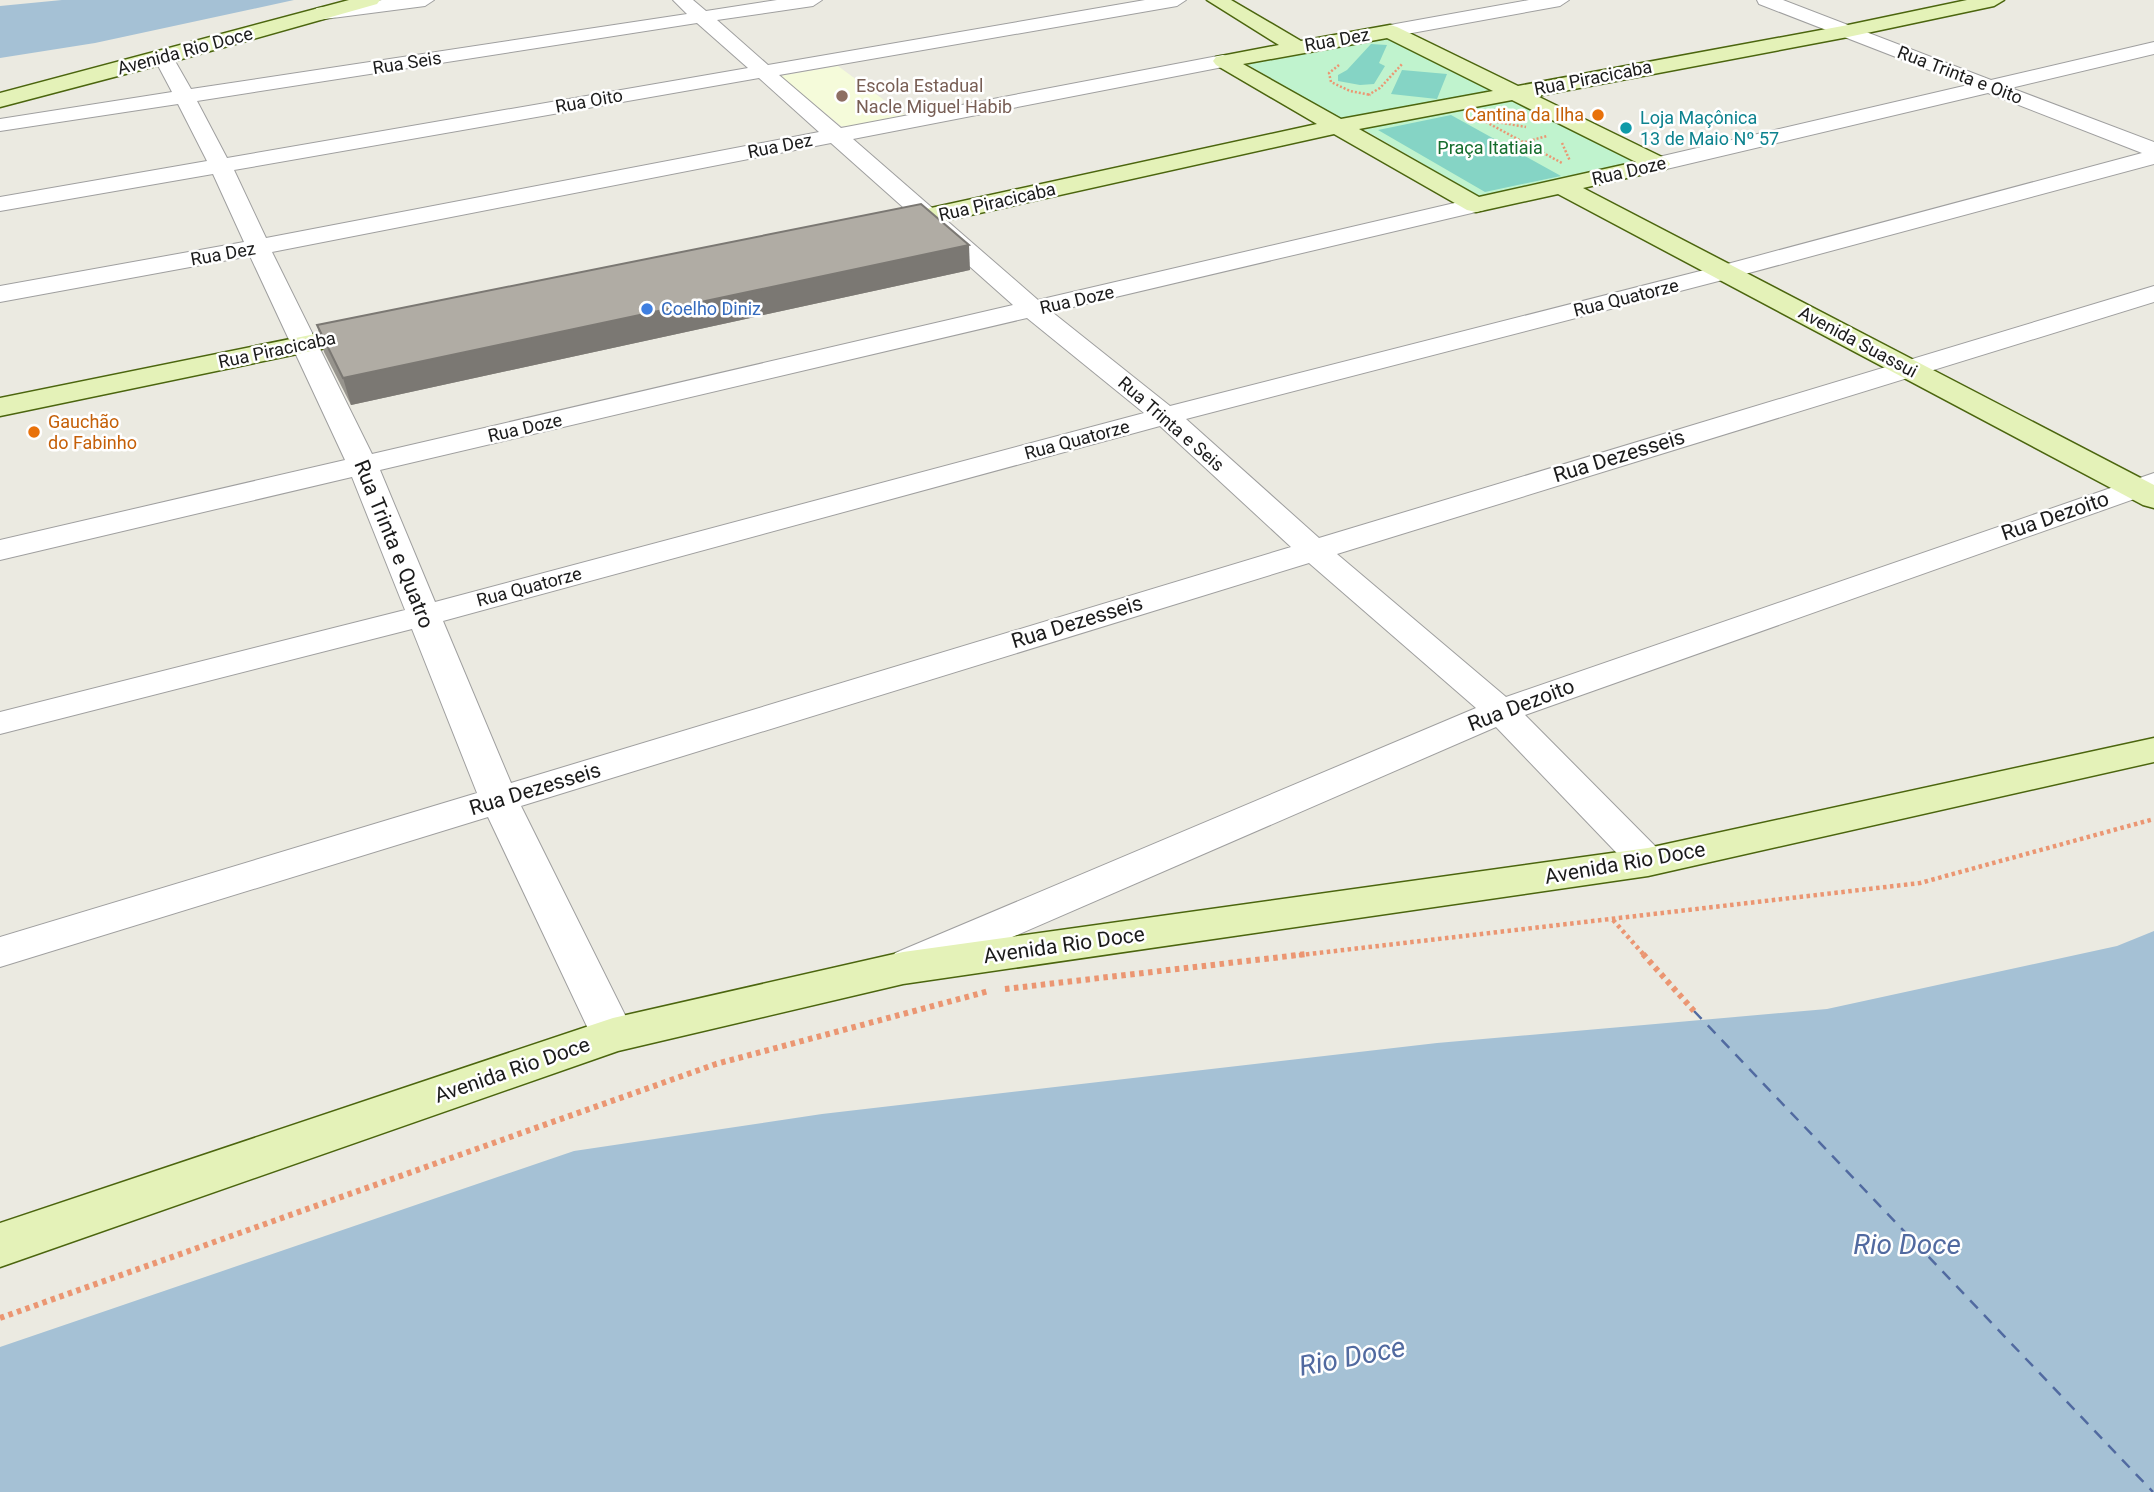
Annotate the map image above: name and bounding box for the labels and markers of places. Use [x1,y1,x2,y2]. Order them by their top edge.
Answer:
place label: Escola Estadual Nacle Miguel Habib [856,75,1012,117]
marker: Escola Estadual Nacle Miguel Habib [834,88,850,104]
place label: Cantina da Ilha [1465,104,1584,125]
marker: Cantina da Ilha [1590,107,1606,123]
place label: Loja Maçônica 13 de Maio Nº 57 [1640,107,1779,149]
marker: Loja Maçônica 13 de Maio Nº 57 [1618,120,1634,136]
place label: Coelho Diniz [661,298,761,319]
marker: Coelho Diniz [639,301,655,317]
place label: Gauchão do Fabinho [48,411,137,453]
marker: Gauchão do Fabinho [26,424,42,440]

